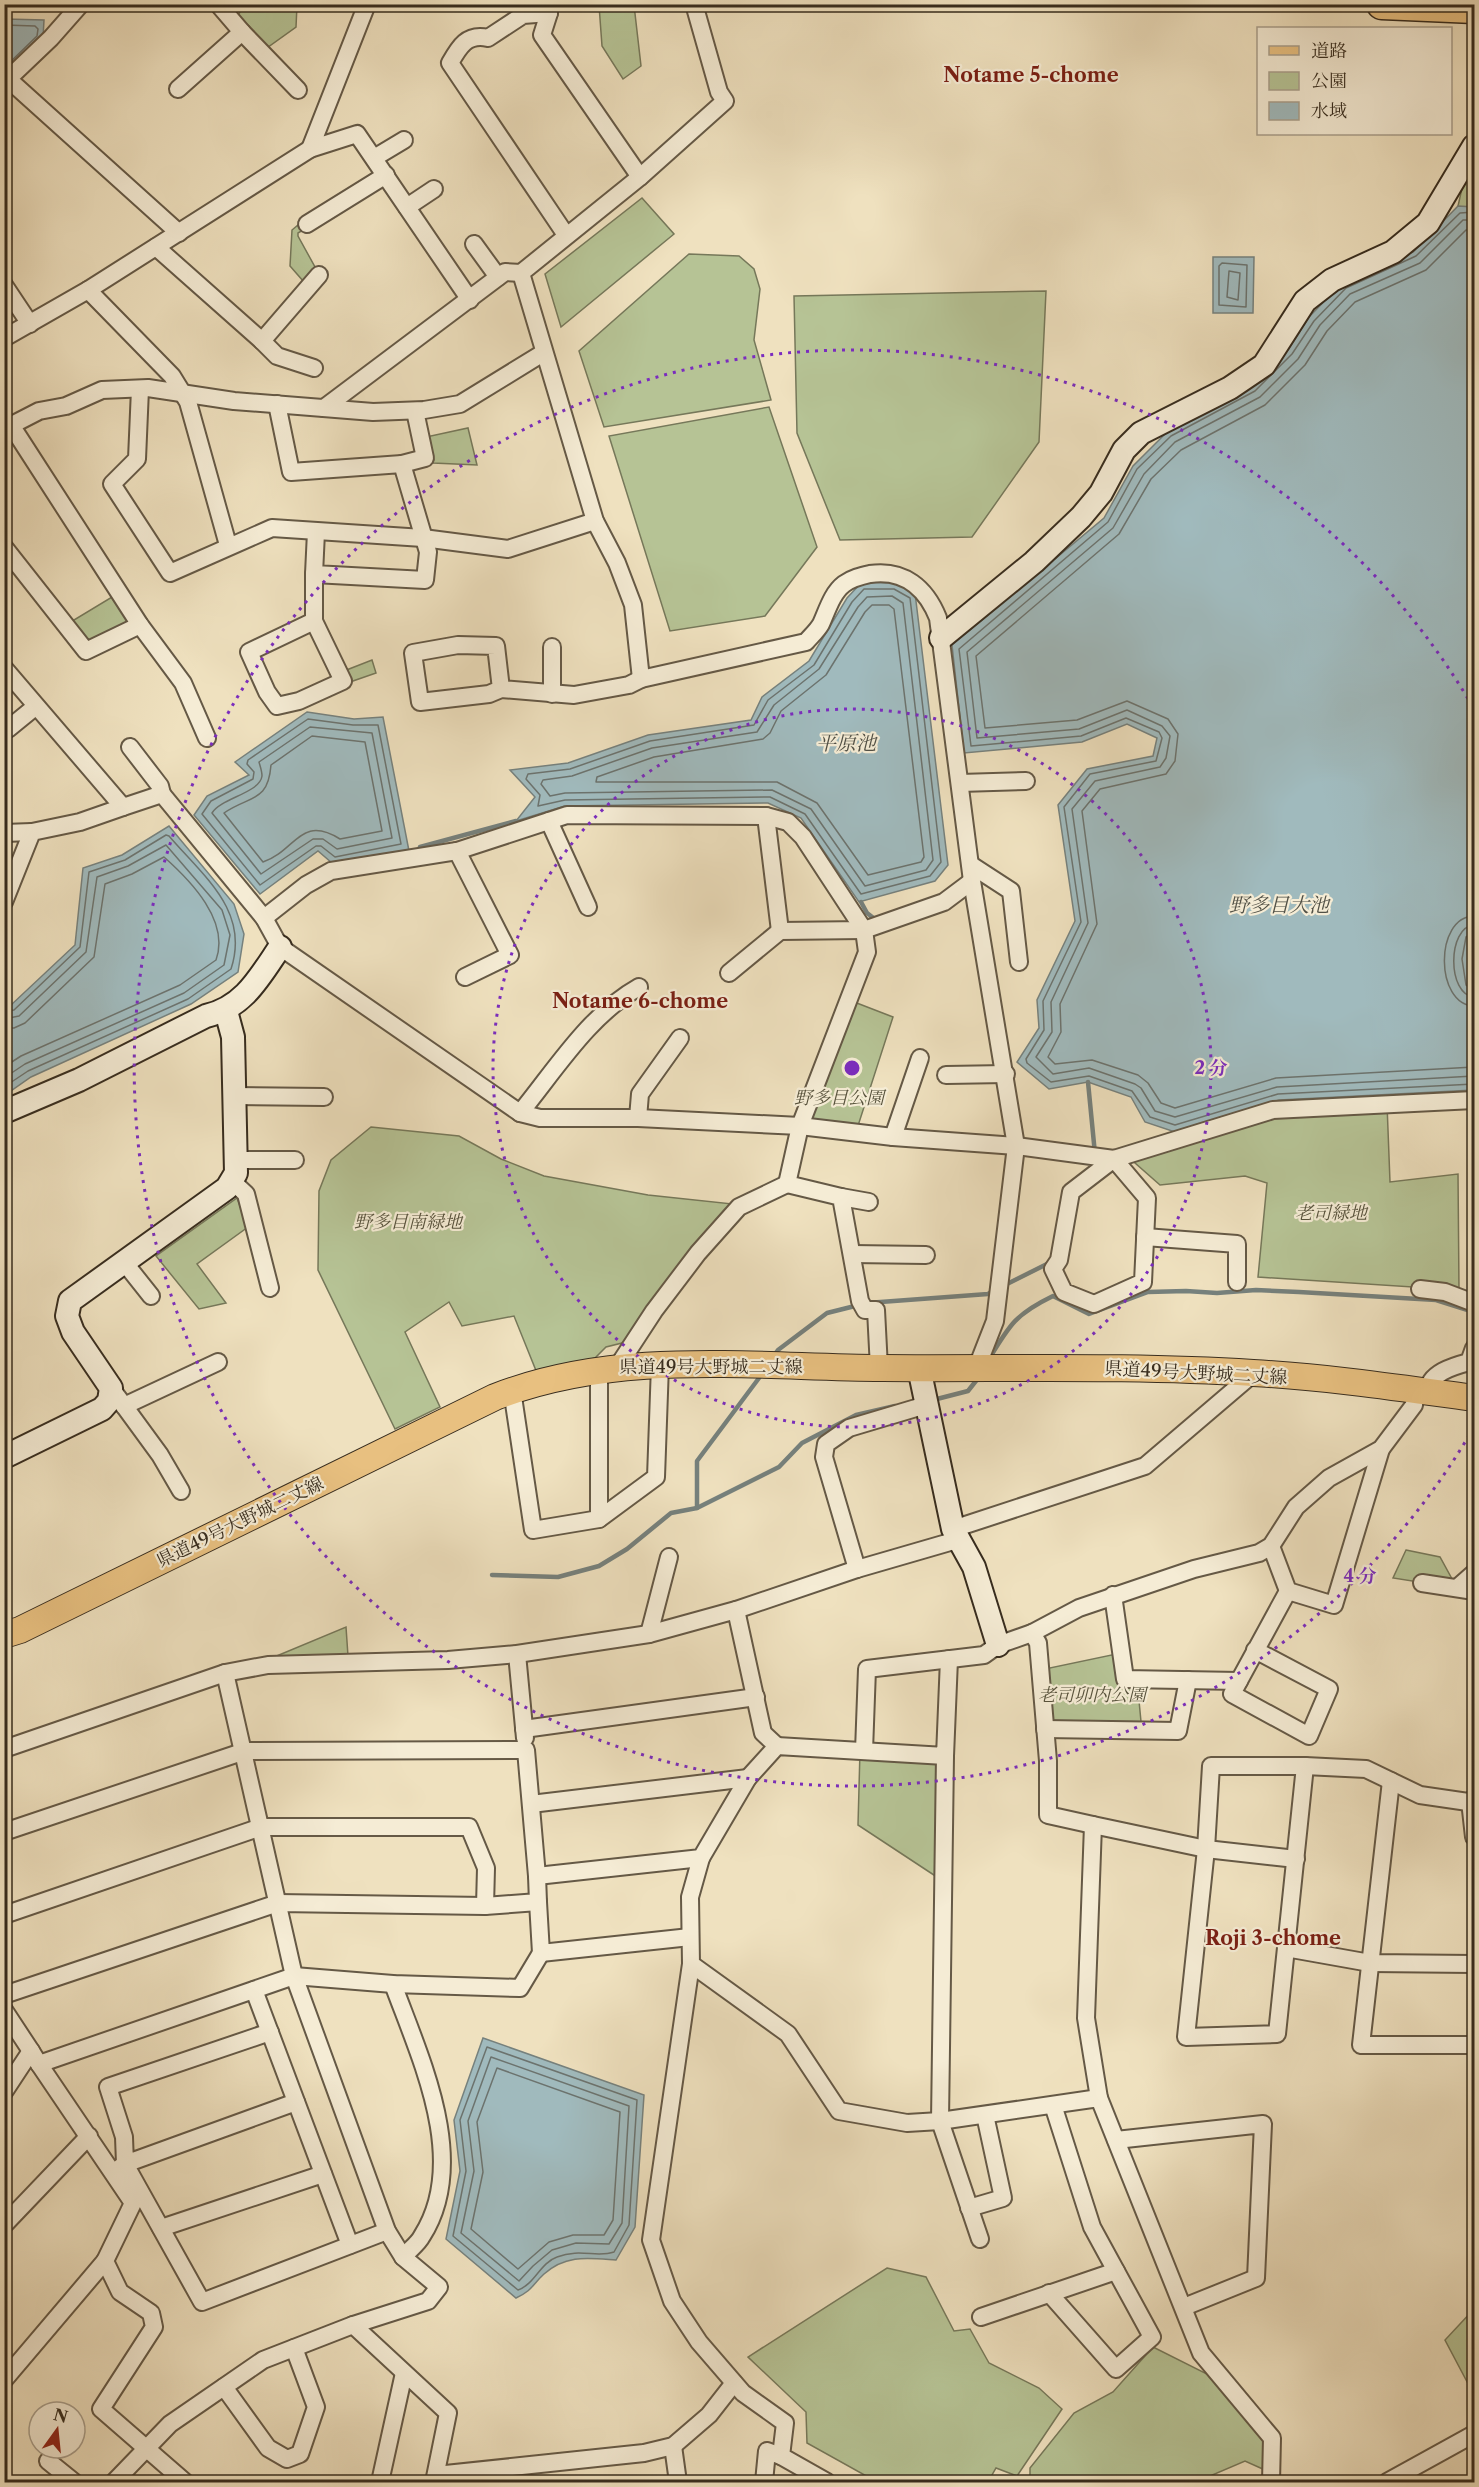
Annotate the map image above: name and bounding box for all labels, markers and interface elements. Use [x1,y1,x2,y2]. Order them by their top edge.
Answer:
legend [1257,27,1452,135]
text: 道路 [1311,40,1347,62]
district label: Notame 5-chome [943,63,1119,87]
text: 公園 [1311,70,1347,92]
text: 水域 [1311,100,1347,122]
water label: 平原池 [816,731,878,755]
water label: 野多目大池 [1229,893,1331,917]
district label: Notame 6-chome [552,989,728,1013]
text: 2 分 [1194,1057,1228,1079]
centre of rings [842,1058,862,1078]
park label: 野多目公園 [794,1087,887,1109]
park label: 老司緑地 [1295,1202,1369,1224]
park label: 野多目南緑地 [354,1211,464,1233]
street label: 県道49号大野城二丈線 [620,1356,802,1378]
street label: 県道49号大野城二丈線 [1104,1357,1288,1389]
street label: 県道49号大野城二丈線 [153,1472,327,1572]
text: 4 分 [1343,1565,1377,1587]
park label: 老司卯内公園 [1038,1684,1149,1706]
district label: Roji 3-chome [1205,1926,1341,1950]
north arrow [27,2400,87,2460]
text: N [52,2404,70,2427]

